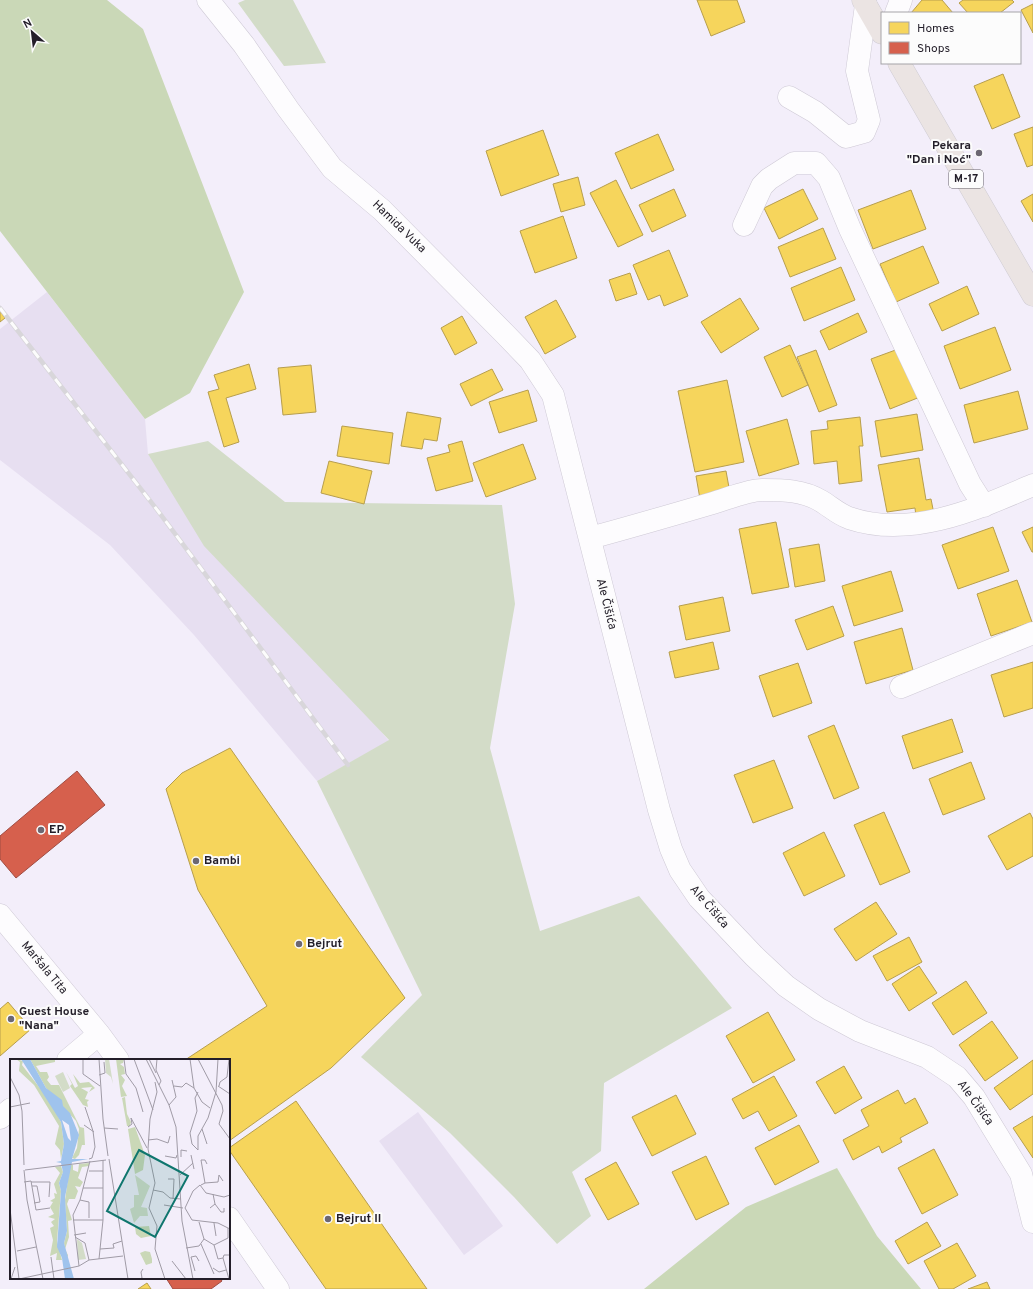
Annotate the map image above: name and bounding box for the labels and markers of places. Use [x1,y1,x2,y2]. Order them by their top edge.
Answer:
place label: Pekara "Dan i Noć" [907,138,971,168]
marker: Pekara "Dan i Noć" [974,148,984,158]
place label: EP [49,822,64,838]
marker: EP [36,825,46,835]
place label: Bambi [204,853,240,869]
marker: Bambi [191,856,201,866]
place label: Bejrut [307,936,343,952]
marker: Bejrut [294,939,304,949]
place label: Guest House "Nana" [19,1004,90,1034]
marker: Guest House "Nana" [6,1014,16,1024]
place label: Bejrut II [336,1211,381,1227]
marker: Bejrut II [323,1214,333,1224]

